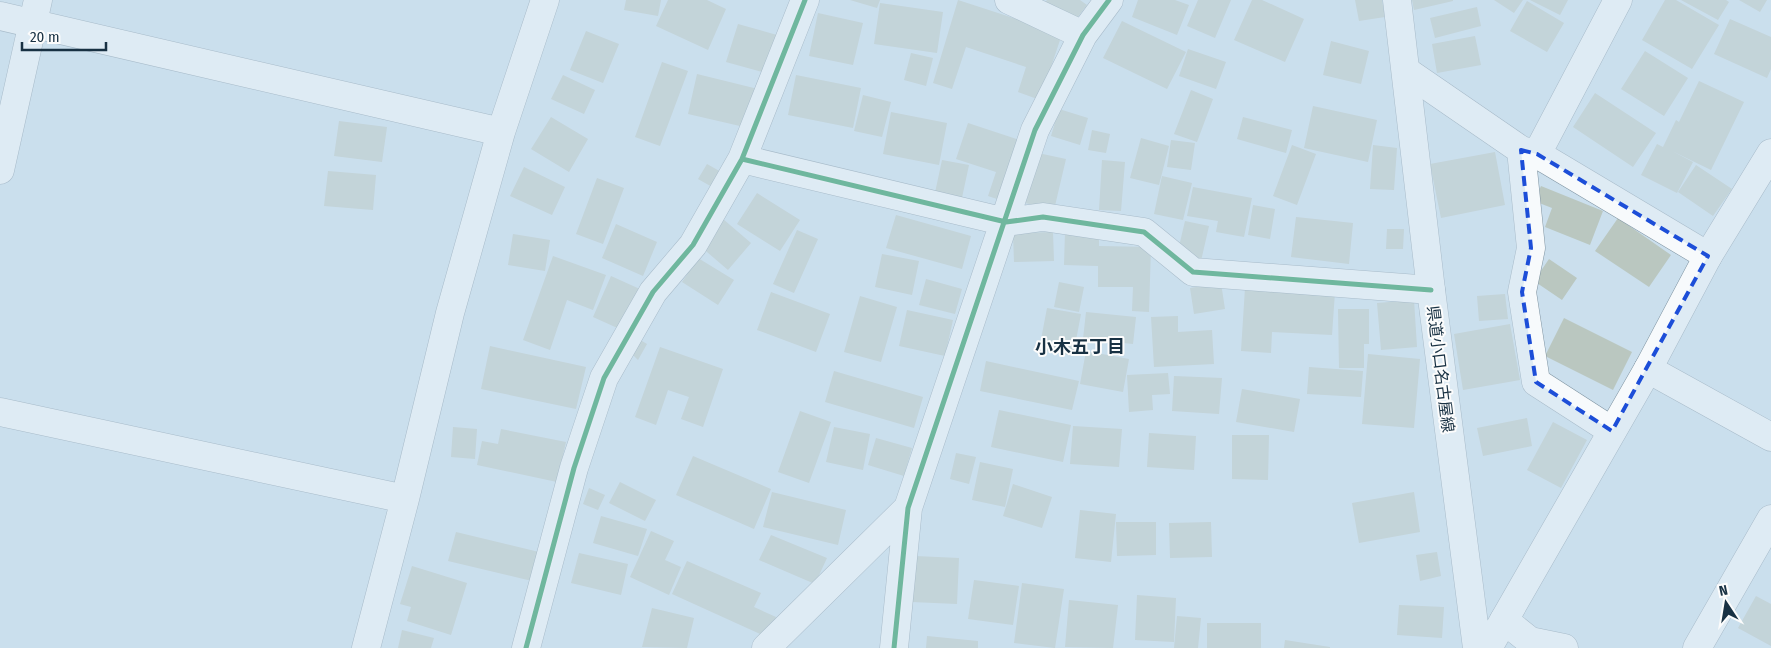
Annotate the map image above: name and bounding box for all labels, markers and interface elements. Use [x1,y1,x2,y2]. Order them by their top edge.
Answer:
scale bar [22,20,106,52]
text: 20 m [30,28,60,46]
street label: 県道小口名古屋線 [1423,304,1458,434]
district label: 小木五丁目 [1035,336,1125,358]
north arrow [1701,578,1751,628]
text: N [1718,582,1729,600]

